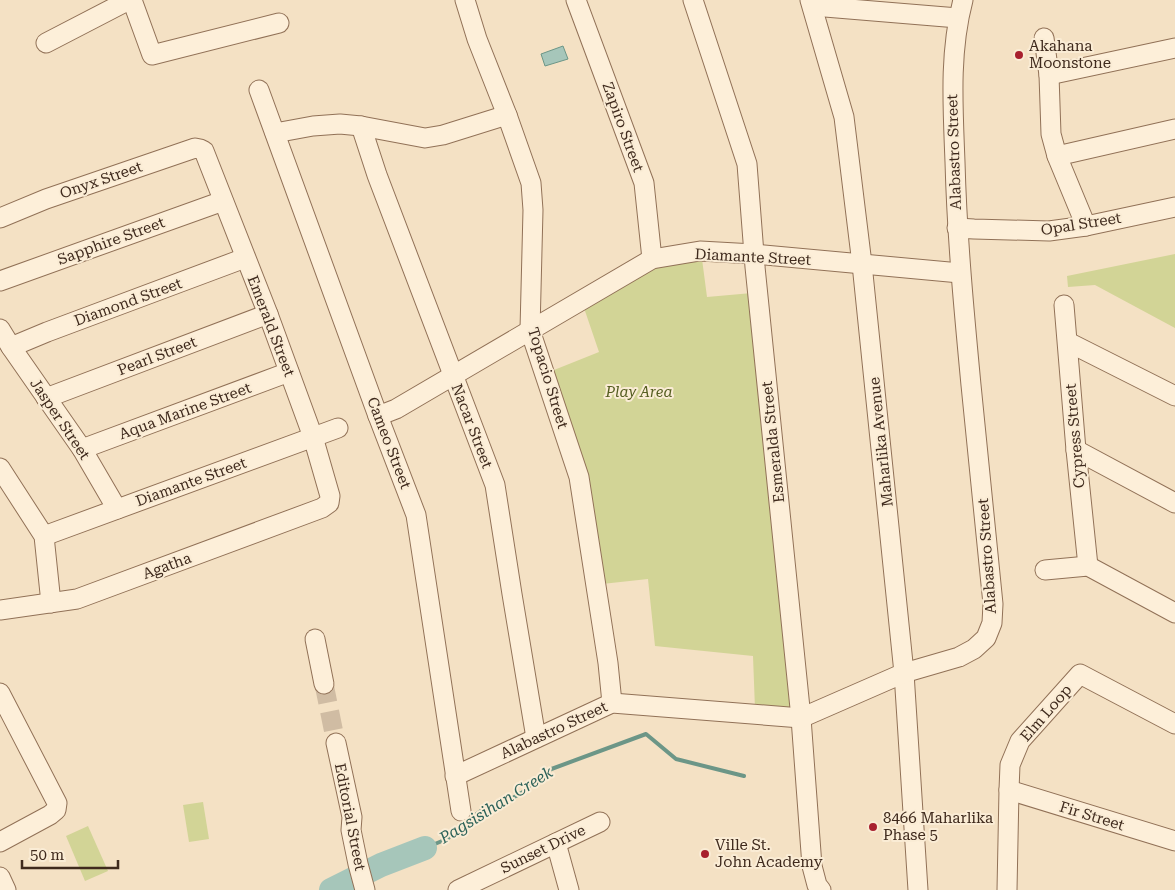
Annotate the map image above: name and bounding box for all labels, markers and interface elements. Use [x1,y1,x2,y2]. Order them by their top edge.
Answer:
place label: Akahana Moonstone [1029,37,1111,72]
marker: Akahana Moonstone [1013,49,1025,61]
street label: Zapiro Street [598,80,648,175]
street label: Alabastro Street [943,93,965,210]
street label: Onyx Street [57,157,145,203]
street label: Opal Street [1040,209,1123,239]
street label: Sapphire Street [55,213,167,269]
street label: Diamante Street [694,245,812,269]
street label: Emerald Street [243,273,299,379]
street label: Diamond Street [72,274,185,330]
street label: Topacio Street [524,325,572,431]
street label: Pearl Street [115,333,199,379]
street label: Jasper Street [26,375,94,463]
street label: Maharlika Avenue [865,376,897,508]
street label: Aqua Marine Street [116,379,254,443]
street label: Esmeralda Street [758,380,788,504]
street label: Nacar Street [448,381,497,471]
park label: Play Area [605,383,672,401]
street label: Cypress Street [1061,383,1089,489]
street label: Cameo Street [363,395,415,492]
street label: Diamante Street [133,453,249,510]
street label: Alabastro Street [974,497,1000,614]
street label: Agatha [140,549,194,583]
street label: Elm Loop [1016,681,1076,745]
street label: Alabastro Street [498,697,611,763]
street label: Editorial Street [331,762,369,873]
water label: Pagsisihan Creek [435,762,556,848]
street label: Fir Street [1057,798,1127,834]
place label: 8466 Maharlika Phase 5 [883,809,993,844]
street label: Sunset Drive [498,821,588,877]
marker: 8466 Maharlika Phase 5 [867,821,879,833]
place label: Ville St. John Academy [715,836,823,871]
scale bar [22,838,119,870]
text: 50 m [30,846,65,864]
marker: Ville St. John Academy [699,848,711,860]

